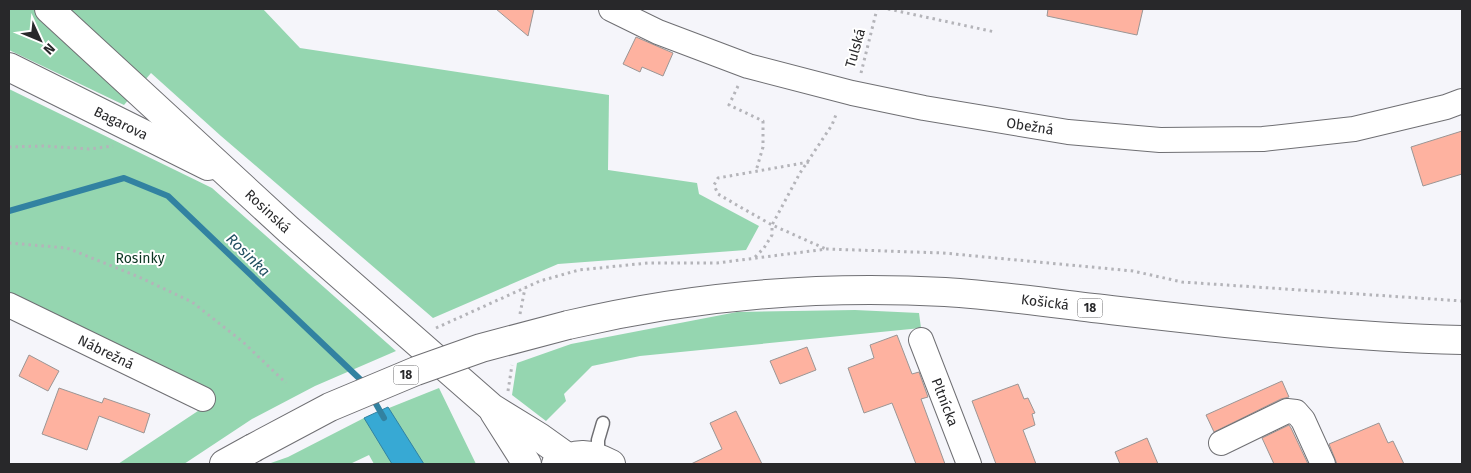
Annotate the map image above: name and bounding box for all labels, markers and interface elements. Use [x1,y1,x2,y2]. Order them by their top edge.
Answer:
north arrow [15,15,65,65]
street label: Tulská [842,27,869,70]
text: N [40,39,58,58]
street label: Bagarova [91,103,151,144]
street label: Obežná [1005,114,1055,139]
street label: Rosinská [241,186,294,237]
water label: Rosinka [222,230,274,280]
park label: Rosinky [115,250,165,267]
street label: Košická [1020,291,1070,314]
road number: 18 [1078,298,1102,318]
street label: Nábrežná [75,332,136,373]
road number: 18 [394,366,418,384]
street label: Pltnícka [928,376,962,429]

